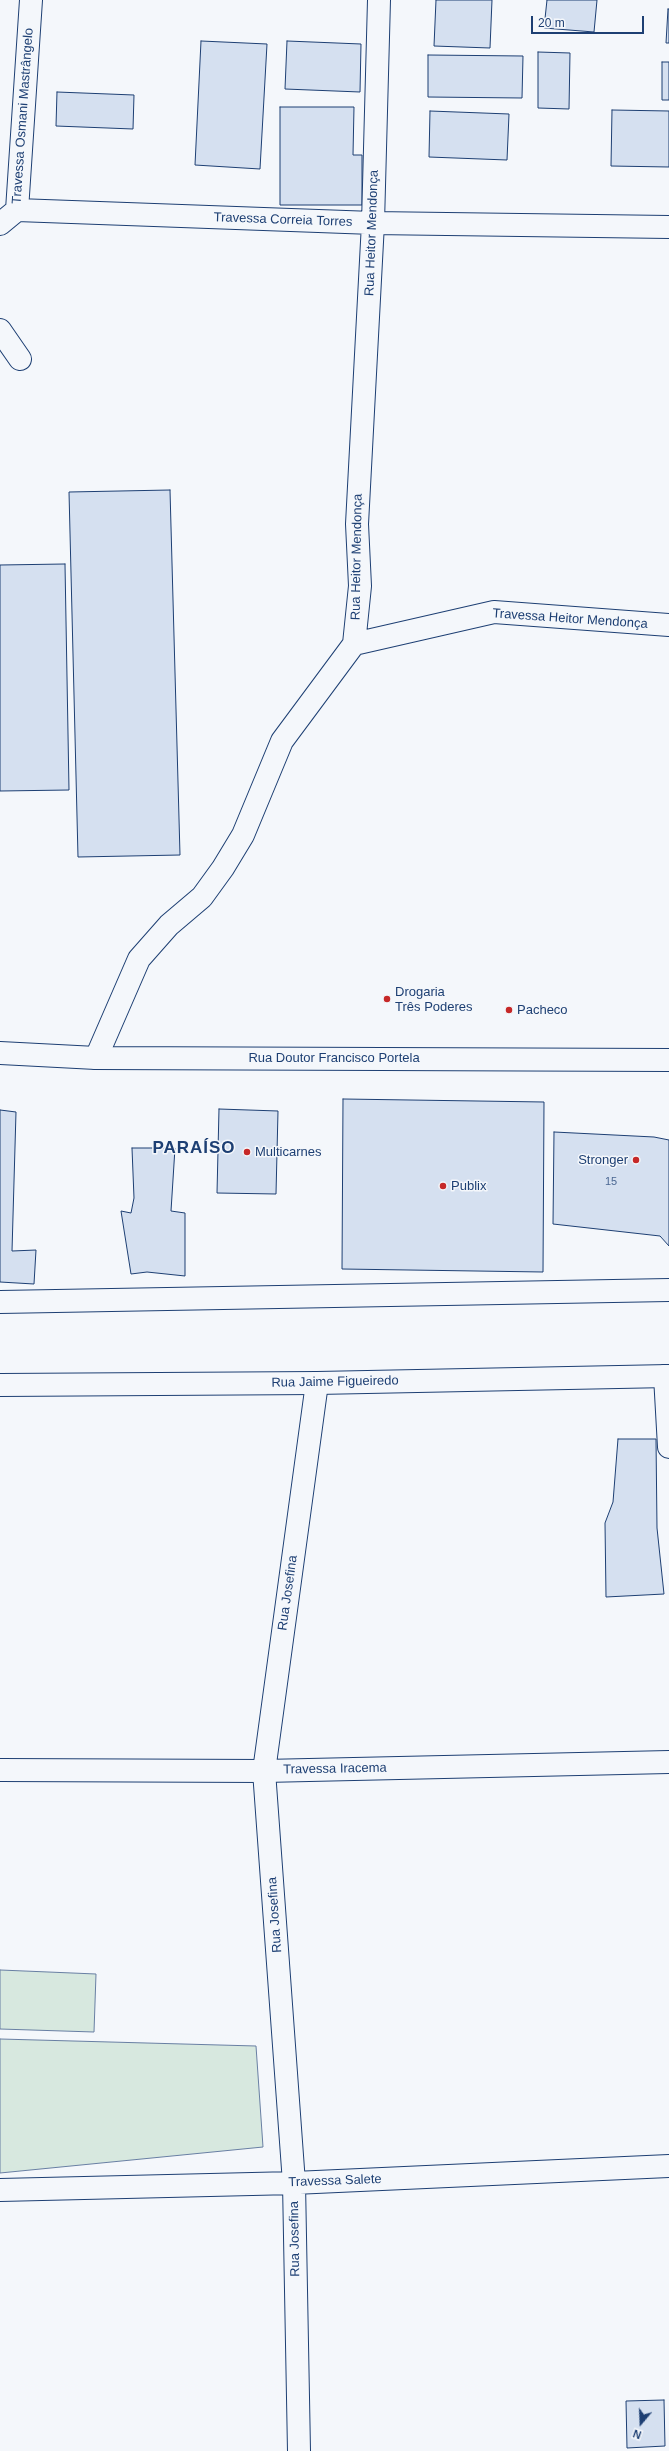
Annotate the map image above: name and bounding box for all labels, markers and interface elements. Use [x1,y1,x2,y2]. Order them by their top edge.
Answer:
scale bar [533,8,646,34]
text: 20 m [538,16,565,30]
street label: Travessa Osmani Mastrângelo [9,27,37,205]
street label: Rua Heitor Mendonça [362,170,382,296]
street label: Travessa Correia Torres [213,210,353,230]
street label: Rua Heitor Mendonça [348,494,366,620]
street label: Travessa Heitor Mendonça [492,606,648,632]
place label: Drogaria Três Poderes [395,984,473,1015]
marker: Drogaria Três Poderes [382,994,392,1004]
place label: Pacheco [517,1002,568,1018]
marker: Pacheco [504,1005,514,1015]
street label: Rua Doutor Francisco Portela [248,1050,420,1066]
district label: PARAÍSO [152,1138,236,1158]
place label: Multicarnes [255,1144,321,1160]
marker: Multicarnes [242,1147,252,1157]
place label: Stronger [578,1152,628,1168]
marker: Stronger [631,1155,641,1165]
house number: 15 [605,1175,617,1189]
place label: Publix [451,1178,486,1194]
marker: Publix [438,1181,448,1191]
street label: Rua Jaime Figueiredo [271,1373,399,1391]
street label: Rua Josefina [275,1554,301,1632]
street label: Travessa Iracema [283,1760,387,1778]
street label: Rua Josefina [265,1877,285,1953]
street label: Travessa Salete [288,2172,382,2190]
street label: Rua Josefina [287,2201,303,2277]
north arrow [621,2403,661,2443]
text: N [631,2427,643,2441]

